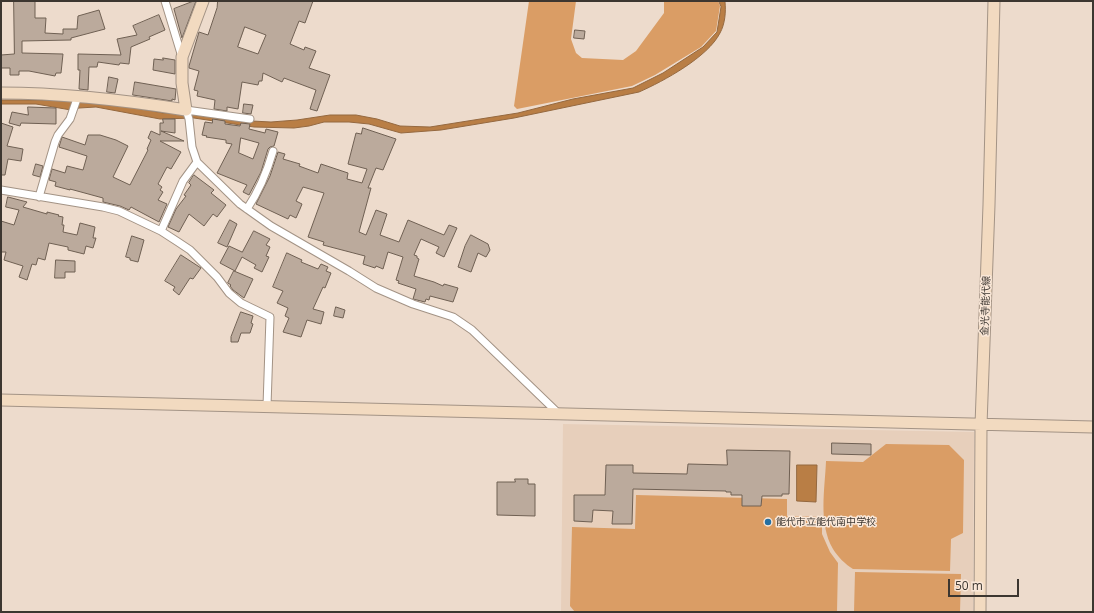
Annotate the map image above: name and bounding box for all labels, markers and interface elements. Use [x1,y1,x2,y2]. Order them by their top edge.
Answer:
street label: 金光寺能代線 [979,276,993,336]
place label: 能代市立能代南中学校 [776,516,876,528]
marker: 能代市立能代南中学校 [763,517,773,527]
scale bar [950,571,1021,597]
text: 50 m [955,577,983,594]

